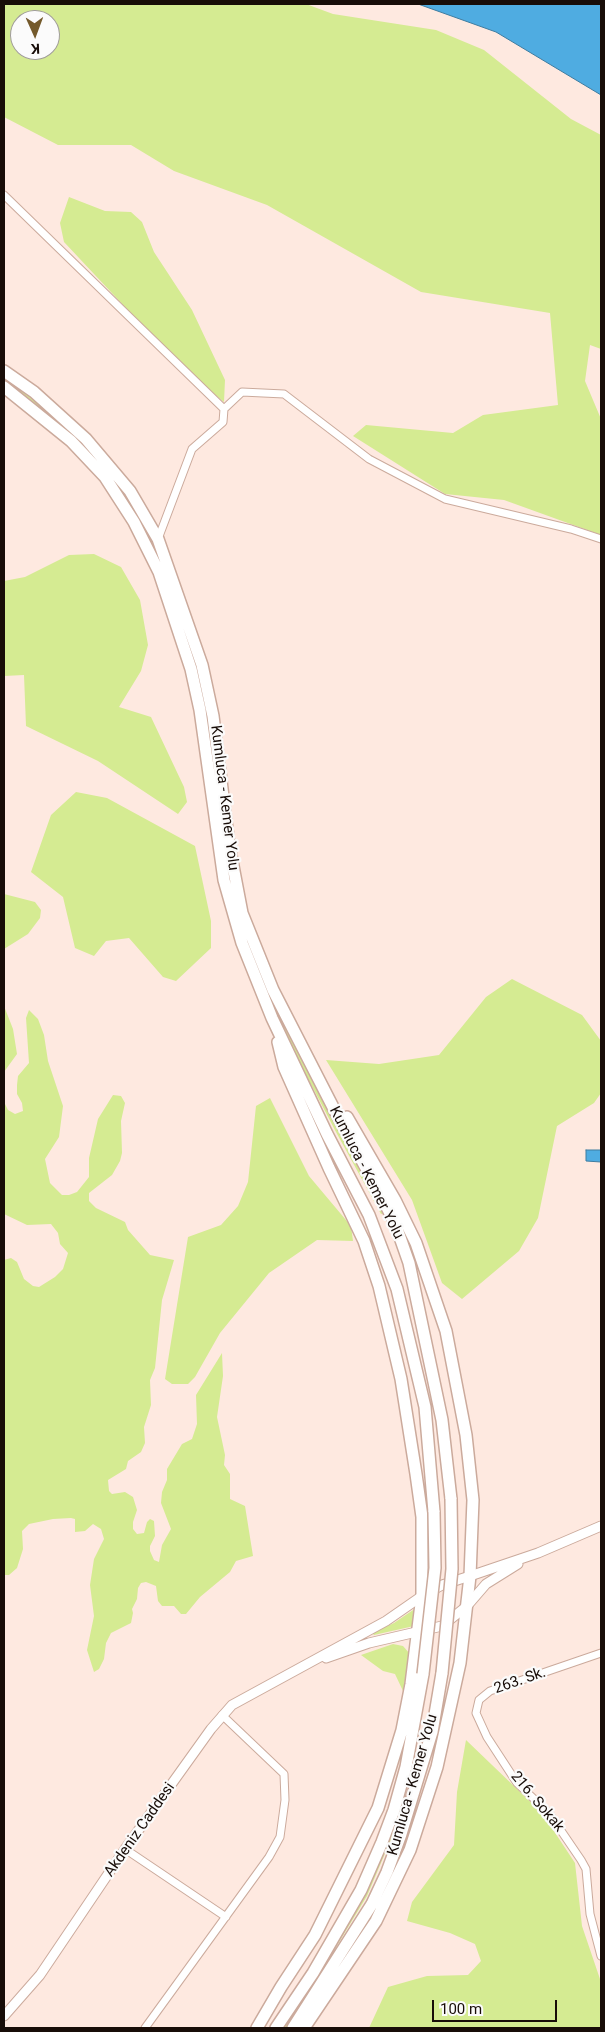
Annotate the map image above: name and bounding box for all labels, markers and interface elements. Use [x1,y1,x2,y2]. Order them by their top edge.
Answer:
north arrow [10,10,60,60]
text: K [31,41,40,57]
street label: Kumluca - Kemer Yolu [206,724,242,872]
street label: Kumluca - Kemer Yolu [325,1104,407,1242]
street label: 263. Sk. [492,1664,548,1698]
street label: Kumluca - Kemer Yolu [384,1712,442,1858]
street label: 216. Sokak [506,1768,568,1836]
street label: Akdeniz Caddesi [101,1779,179,1881]
scale bar [435,1990,560,2022]
text: 100 m [440,2000,482,2018]

